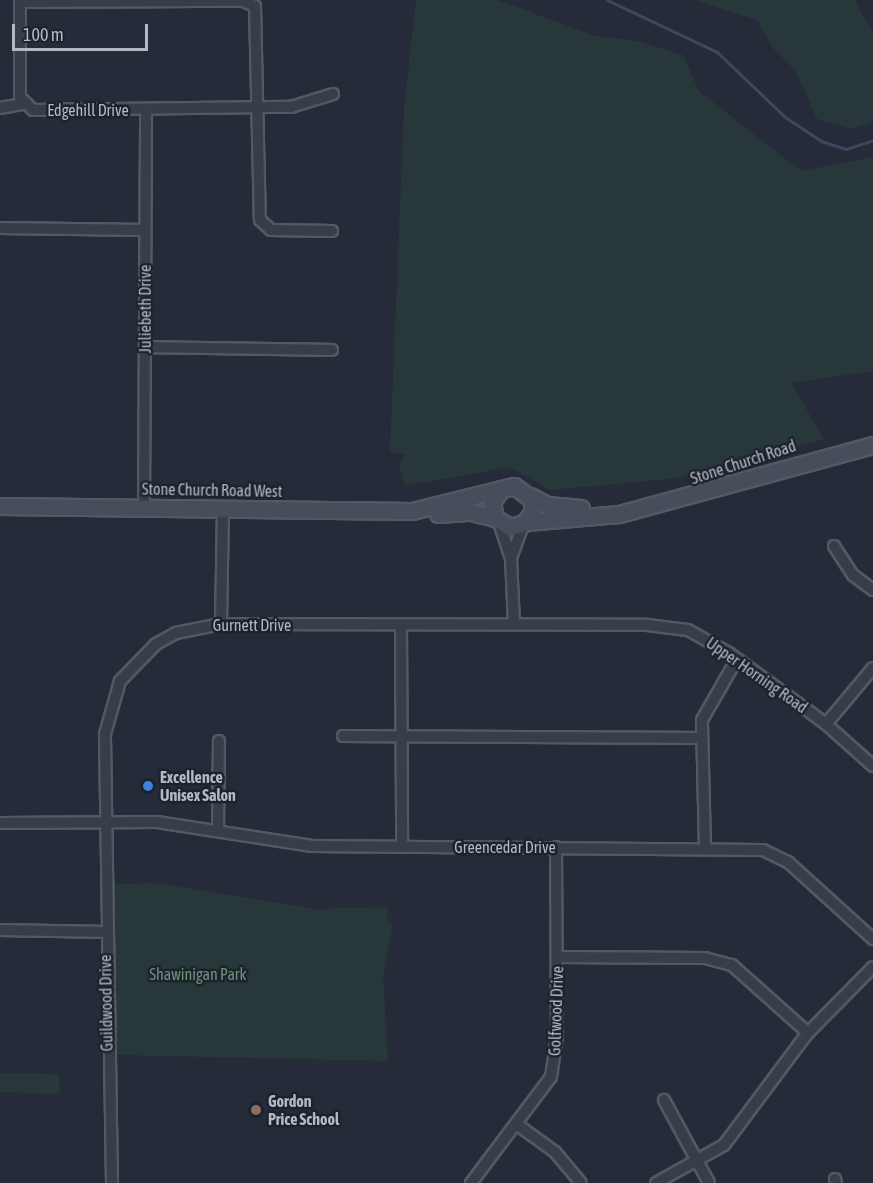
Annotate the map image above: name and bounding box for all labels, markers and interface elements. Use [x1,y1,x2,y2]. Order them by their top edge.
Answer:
scale bar [15,12,152,50]
text: 100 m [23,24,64,45]
street label: Edgehill Drive [47,100,129,120]
street label: Juliebeth Drive [135,265,155,353]
street label: Stone Church Road [688,436,798,488]
street label: Stone Church Road West [142,479,282,501]
street label: Gurnett Drive [213,615,291,635]
street label: Upper Horning Road [703,633,811,717]
place label: Excellence Unisex Salon [160,767,236,805]
marker: Excellence Unisex Salon [141,779,155,793]
street label: Greencedar Drive [454,837,556,857]
street label: Guildwood Drive [96,954,116,1052]
park label: Shawinigan Park [149,964,247,984]
street label: Golfwood Drive [545,966,567,1056]
place label: Gordon Price School [268,1091,339,1129]
marker: Gordon Price School [249,1103,263,1117]

